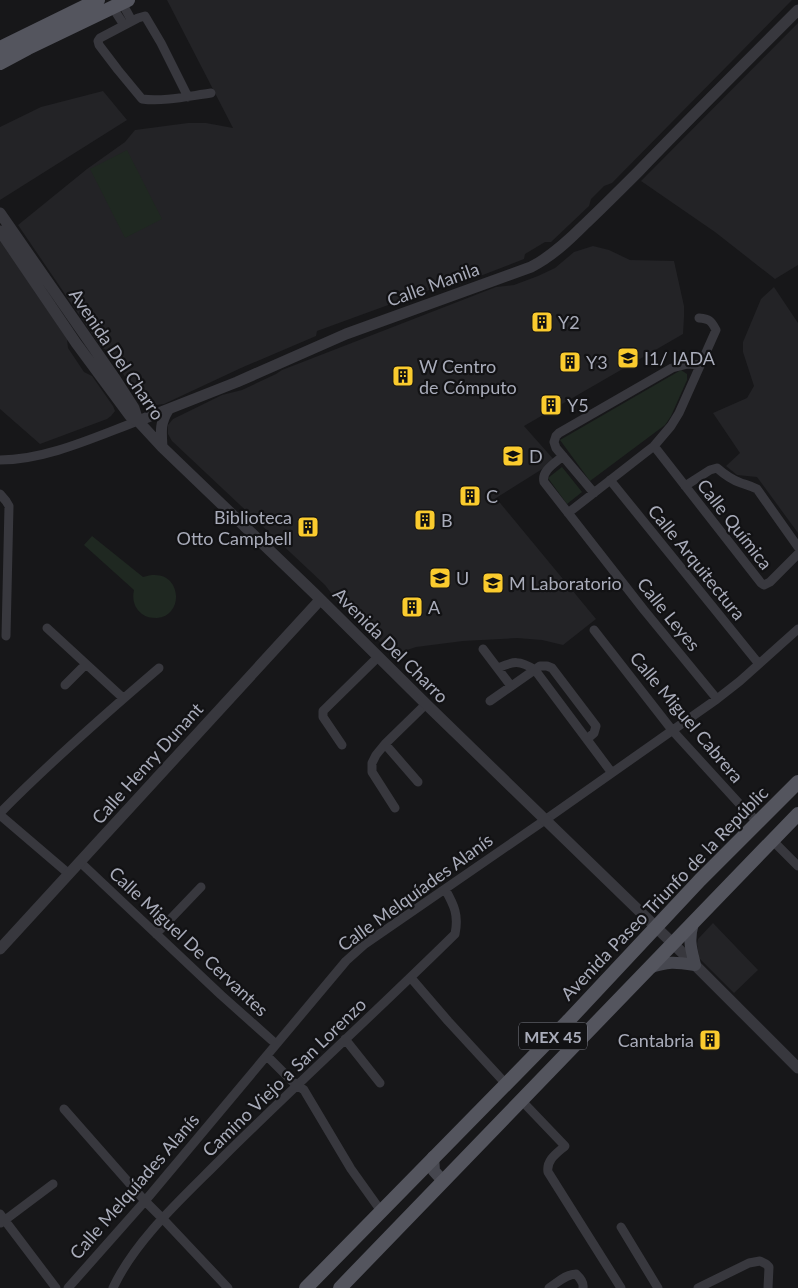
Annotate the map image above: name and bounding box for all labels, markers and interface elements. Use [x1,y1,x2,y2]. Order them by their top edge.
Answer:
street label: Calle Manila [384,257,482,311]
street label: Avenida Del Charro [65,284,169,424]
building icon: Y2 [530,310,554,334]
place label: Y2 [558,311,580,333]
school or university icon: I1/ IADA [616,346,640,370]
place label: I1/ IADA [644,347,716,369]
building icon: Y3 [558,350,582,374]
place label: Y3 [586,351,608,373]
place label: W Centro de Cómputo [419,355,517,398]
building icon: W Centro de Cómputo [391,364,415,388]
building icon: Y5 [539,393,563,417]
place label: Y5 [567,394,589,416]
school or university icon: D [501,444,525,468]
place label: D [529,445,543,467]
street label: Calle Química [693,474,777,574]
building icon: C [458,484,482,508]
place label: C [486,485,498,507]
street label: Calle Arquitectura [644,500,750,624]
place label: Biblioteca Otto Campbell [177,506,292,549]
building icon: B [413,508,437,532]
place label: B [441,509,453,531]
building icon: Biblioteca Otto Campbell [296,515,320,539]
school or university icon: U [428,566,452,590]
place label: U [456,567,469,589]
school or university icon: M Laboratorio [481,571,505,595]
place label: M Laboratorio [509,572,622,594]
street label: Calle Leyes [633,573,705,655]
street label: Avenida Del Charro [329,583,453,707]
building icon: A [400,595,424,619]
place label: A [428,596,441,618]
street label: Calle Miguel Cabrera [626,647,748,787]
street label: Calle Henry Dunant [87,697,208,828]
street label: Avenida Paseo Triunfo de la Repúblic [556,781,773,1005]
street label: Calle Melquíades Alanís [333,828,497,956]
street label: Calle Miguel De Cervantes [105,862,273,1021]
street label: Camino Viejo a San Lorenzo [198,993,370,1161]
road number: MEX 45 [519,1022,587,1050]
building icon: Cantabria [698,1028,722,1052]
place label: Cantabria [618,1029,694,1051]
street label: Calle Melquíades Alanís [65,1108,203,1263]

